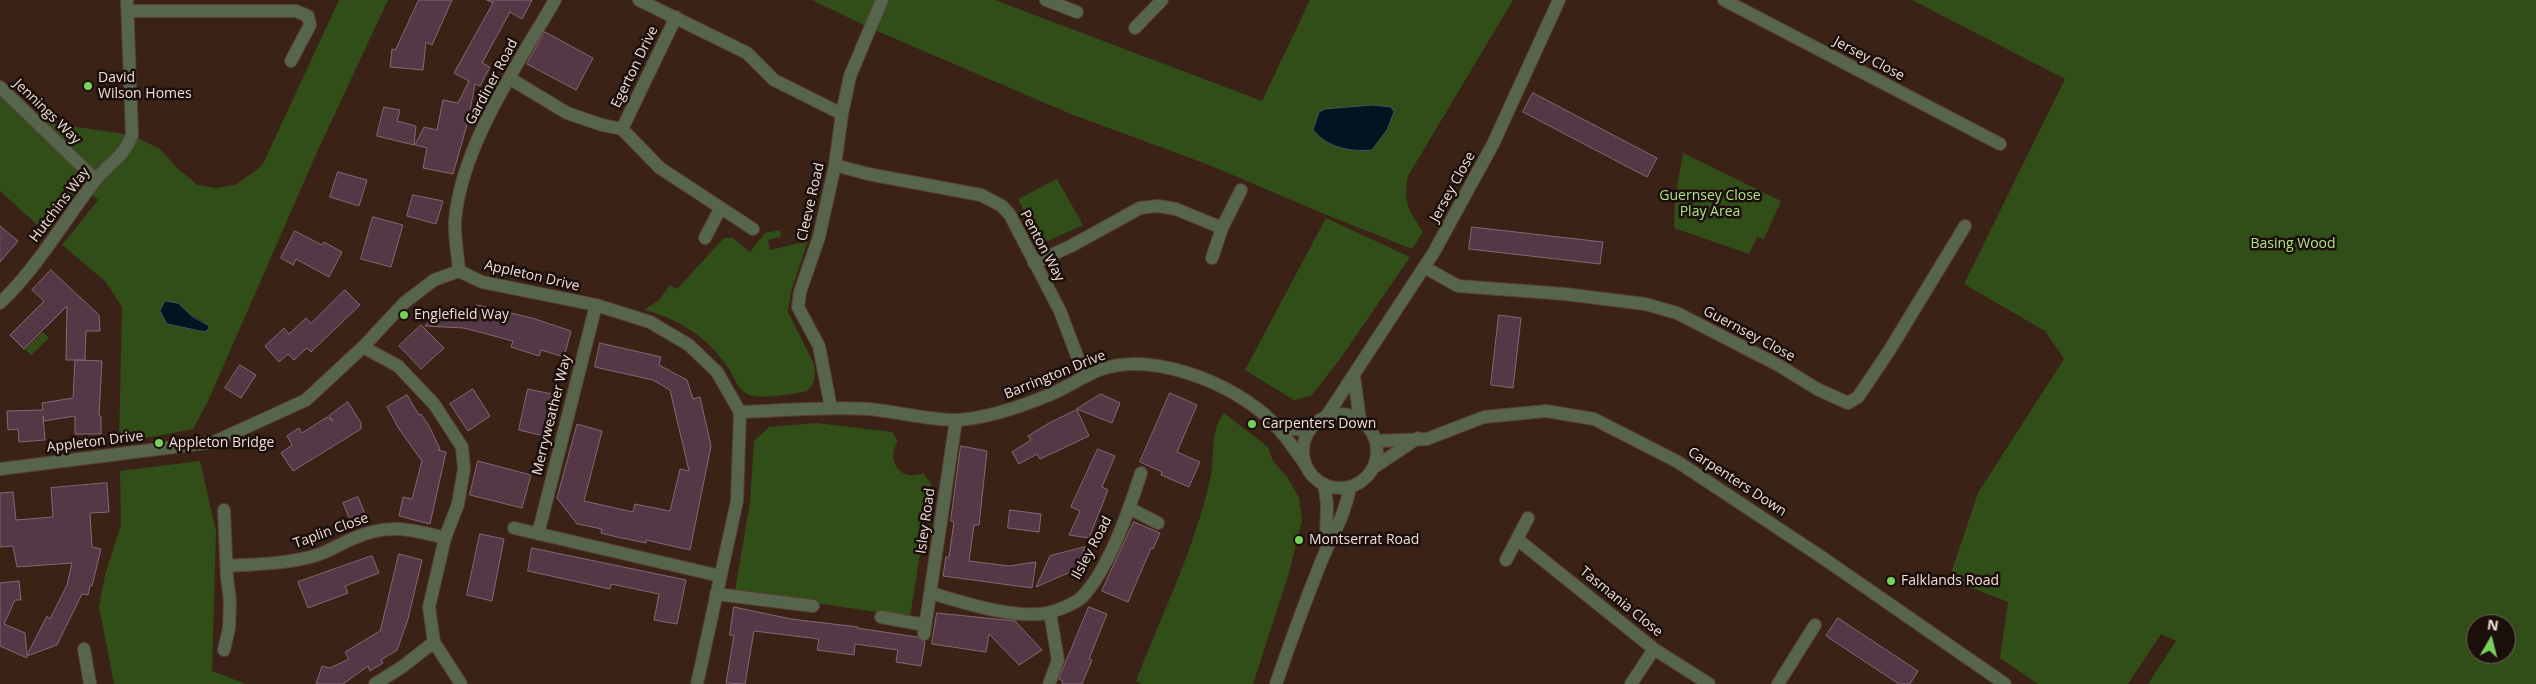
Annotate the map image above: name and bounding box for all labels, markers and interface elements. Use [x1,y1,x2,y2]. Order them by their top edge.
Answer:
street label: Egerton Drive [608,23,662,111]
street label: Jersey Close [1831,33,1907,85]
street label: Gardiner Road [462,36,522,128]
place label: David Wilson Homes [98,70,192,102]
street label: Jennings Way [10,76,84,148]
marker: David Wilson Homes [82,80,94,92]
street label: Jersey Close [1427,149,1479,225]
street label: Cleeve Road [794,161,828,243]
street label: Hutchins Way [26,164,94,246]
park label: Guernsey Close Play Area [1659,188,1761,220]
street label: Penton Way [1016,208,1068,284]
park label: Basing Wood [2250,236,2336,252]
street label: Appleton Drive [483,257,581,295]
street label: Guernsey Close [1700,303,1798,365]
place label: Englefield Way [414,307,509,323]
marker: Englefield Way [398,309,410,321]
street label: Barrington Drive [1002,347,1108,403]
street label: Merryweather Way [529,353,575,477]
place label: Carpenters Down [1262,416,1376,432]
marker: Carpenters Down [1246,418,1258,430]
street label: Appleton Drive [46,428,144,456]
place label: Appleton Bridge [169,435,274,451]
marker: Appleton Bridge [153,437,165,449]
street label: Carpenters Down [1685,444,1789,520]
street label: Isley Road [913,487,939,555]
street label: Taplin Close [291,510,371,552]
street label: Ilsley Road [1068,513,1116,583]
place label: Montserrat Road [1309,532,1419,548]
marker: Montserrat Road [1293,534,1305,546]
street label: Tasmania Close [1576,563,1666,641]
place label: Falklands Road [1901,573,1999,589]
marker: Falklands Road [1885,575,1897,587]
north arrow [2466,614,2516,664]
text: N [2486,614,2500,635]

